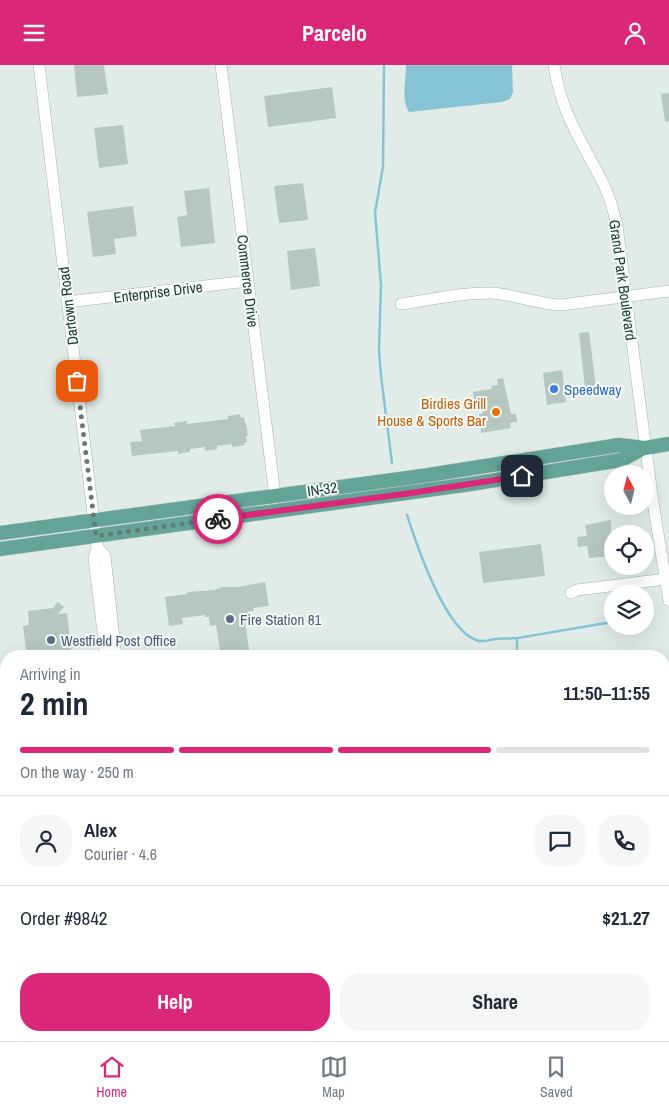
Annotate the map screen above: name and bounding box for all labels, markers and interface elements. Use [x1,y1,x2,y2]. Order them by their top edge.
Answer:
text: Parcelo [302,18,367,48]
icon: menu [20,19,48,47]
icon: person [621,19,649,47]
street label: Grand Park Boulevard [604,218,642,342]
street label: Commerce Drive [232,234,264,329]
street label: Dartown Road [53,266,83,346]
street label: Enterprise Drive [112,276,204,308]
pin [56,360,98,402]
icon: bag [63,367,91,395]
place label: Speedway [564,379,622,400]
marker: Speedway [548,383,560,395]
place label: Birdies Grill House & Sports Bar [377,393,486,431]
marker: Birdies Grill House & Sports Bar [490,406,502,418]
pin [501,455,543,497]
icon: home [508,462,536,490]
north arrow [604,465,654,515]
map controls [604,465,654,635]
street label: IN-32 [306,476,339,501]
courier [193,494,243,544]
icon: bike [204,505,232,533]
button: locate [604,525,654,575]
button: layers [604,585,654,635]
place label: Fire Station 81 [240,609,322,630]
marker: Fire Station 81 [224,613,236,625]
place label: Westfield Post Office [61,630,176,651]
marker: Westfield Post Office [45,634,57,646]
text: Arriving in [20,663,81,685]
text: 11:50–11:55 [563,680,650,706]
text: 2 min [20,682,89,725]
text: On the way · 250 m [20,761,134,783]
button: person [20,815,72,867]
button: chat [534,815,586,867]
button: phone [598,815,650,867]
text: Alex [84,817,117,843]
text: Courier · 4.6 [84,843,157,865]
text: Order #9842 [20,905,107,931]
text: $21.27 [602,905,650,931]
button: Help [20,973,330,1031]
button: Share [340,973,650,1031]
tab: Home [96,1053,127,1101]
tab: Map [320,1053,348,1101]
tab: Saved [540,1053,573,1101]

